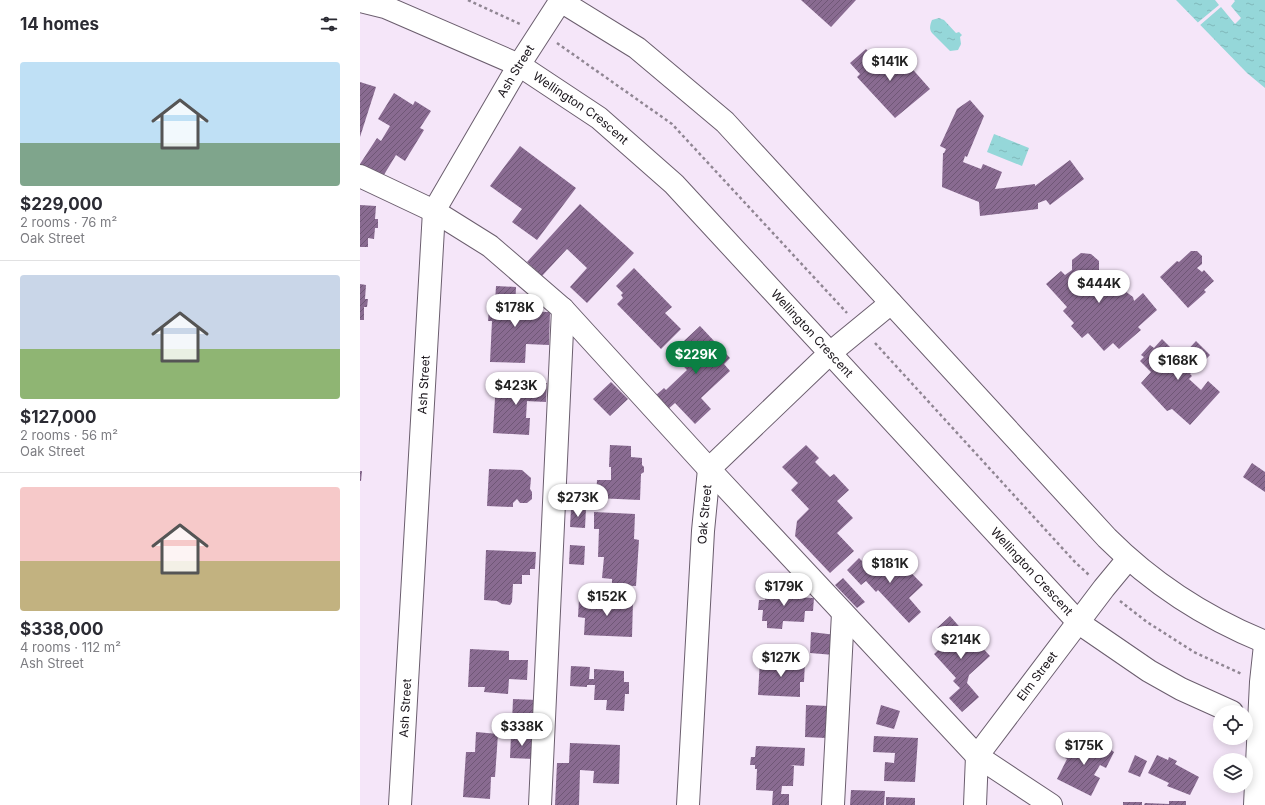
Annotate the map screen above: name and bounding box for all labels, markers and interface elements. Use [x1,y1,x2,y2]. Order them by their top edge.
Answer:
icon: filters [318,13,340,35]
text: 14 homes [20,14,99,34]
street label: Ash Street [494,42,537,100]
pin: $141K [862,48,918,82]
text: $141K [871,53,909,69]
street label: Wellington Crescent [530,68,632,147]
icon: home [144,88,216,160]
text: $229,000 [20,194,103,214]
text: 2 rooms · 76 m² [20,214,117,230]
text: Oak Street [20,230,85,246]
pin: $444K [1071,270,1127,304]
text: $444K [1077,275,1121,291]
street label: Wellington Crescent [768,286,857,380]
pin: $178K [487,294,543,328]
text: $178K [495,299,535,315]
icon: home [144,301,216,373]
pin: $229K [668,341,724,375]
text: $229K [675,346,717,362]
pin: $168K [1150,347,1206,381]
text: $168K [1158,352,1198,368]
street label: Ash Street [414,355,433,415]
pin: $423K [488,372,544,406]
text: $423K [494,377,538,393]
text: $127,000 [20,407,97,427]
text: 2 rooms · 56 m² [20,427,118,443]
text: Oak Street [20,443,85,459]
pin: $273K [550,484,606,518]
street label: Oak Street [694,484,714,545]
text: $273K [557,489,599,505]
icon: home [144,513,216,585]
street label: Wellington Crescent [988,524,1076,618]
pin: $181K [862,550,918,584]
text: $181K [871,555,909,571]
pin: $179K [756,573,812,607]
text: $179K [764,578,804,594]
pin: $152K [579,583,635,617]
text: $152K [587,588,627,604]
text: $338,000 [20,619,103,639]
pin: $214K [933,626,989,660]
text: $214K [941,631,981,647]
text: 4 rooms · 112 m² [20,639,121,655]
pin: $127K [753,644,809,678]
street label: Elm Street [1013,648,1060,704]
text: $127K [761,649,801,665]
text: Ash Street [20,655,84,671]
street label: Ash Street [396,678,414,738]
map controls [1213,705,1253,793]
button: locate [1213,705,1253,745]
pin: $338K [494,713,550,747]
text: $338K [500,718,544,734]
pin: $175K [1056,732,1112,766]
text: $175K [1064,737,1104,753]
button: layers [1213,753,1253,793]

